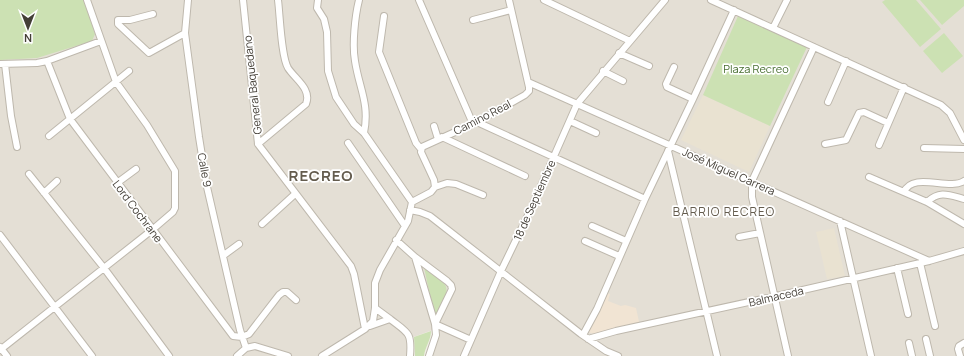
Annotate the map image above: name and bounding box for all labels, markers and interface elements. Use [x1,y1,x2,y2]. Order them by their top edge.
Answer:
north arrow [8,8,48,48]
text: N [24,31,32,46]
street label: General Baquedano [239,34,265,135]
park label: Plaza Recreo [723,61,789,76]
street label: Camino Real [451,96,513,138]
street label: José Miguel Carrera [680,144,778,198]
street label: Calle 9 [195,152,215,188]
street label: 18 de Septiembre [509,157,559,243]
district label: RECREO [289,165,353,186]
street label: Lord Cochrane [110,177,167,246]
district label: BARRIO RECREO [673,203,775,220]
street label: Balmaceda [747,282,805,310]

